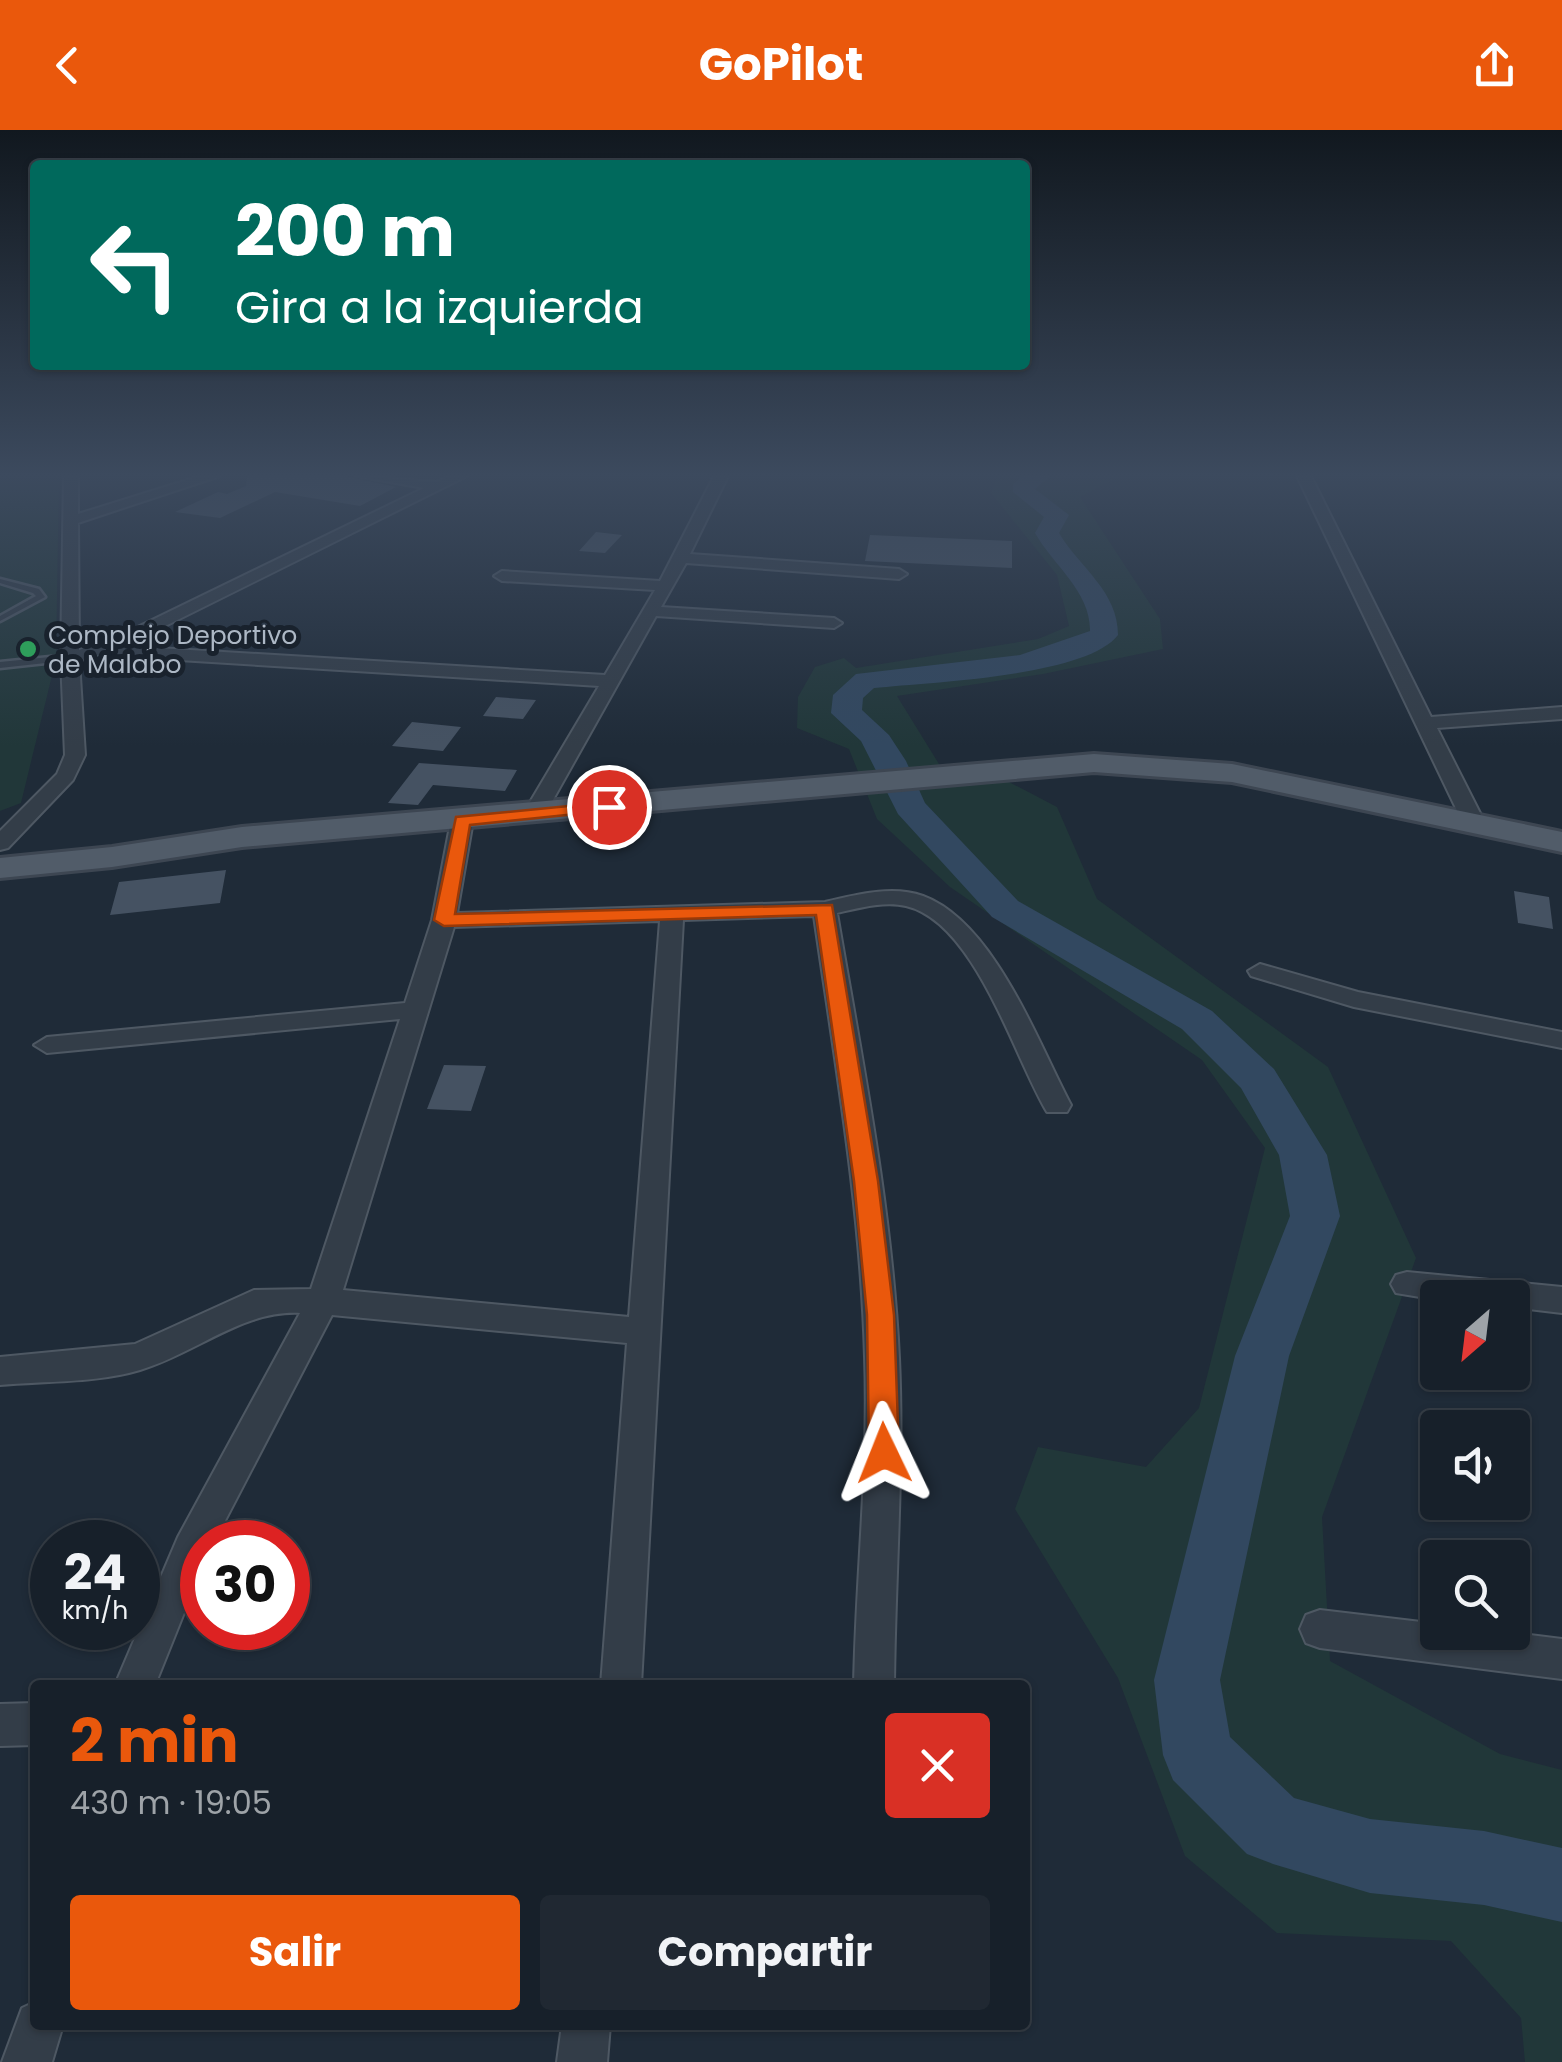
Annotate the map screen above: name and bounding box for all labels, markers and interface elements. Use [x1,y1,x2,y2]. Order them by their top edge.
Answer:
text: GoPilot [699,33,863,96]
icon: back [40,38,95,93]
icon: share [1467,38,1522,93]
text: 200 m [235,182,455,281]
icon: left [70,200,200,330]
text: Gira a la izquierda [235,276,644,339]
place label: Complejo Deportivo de Malabo [48,618,297,682]
marker: Complejo Deportivo de Malabo [17,638,39,660]
pin [567,765,652,850]
icon: arrive [582,780,637,835]
north arrow [1420,1280,1530,1390]
map controls [1420,1280,1530,1650]
position arrow [832,1401,936,1505]
button: sound [1420,1410,1530,1520]
speed limit sign: 30 [180,1520,310,1650]
text: 24 [64,1537,126,1608]
button: search [1420,1540,1530,1650]
text: km/h [62,1593,128,1628]
text: 2 min [70,1699,239,1783]
button: close [885,1713,990,1818]
text: 430 m · 19:05 [70,1780,272,1825]
button: Salir [70,1895,520,2010]
button: Compartir [540,1895,990,2010]

